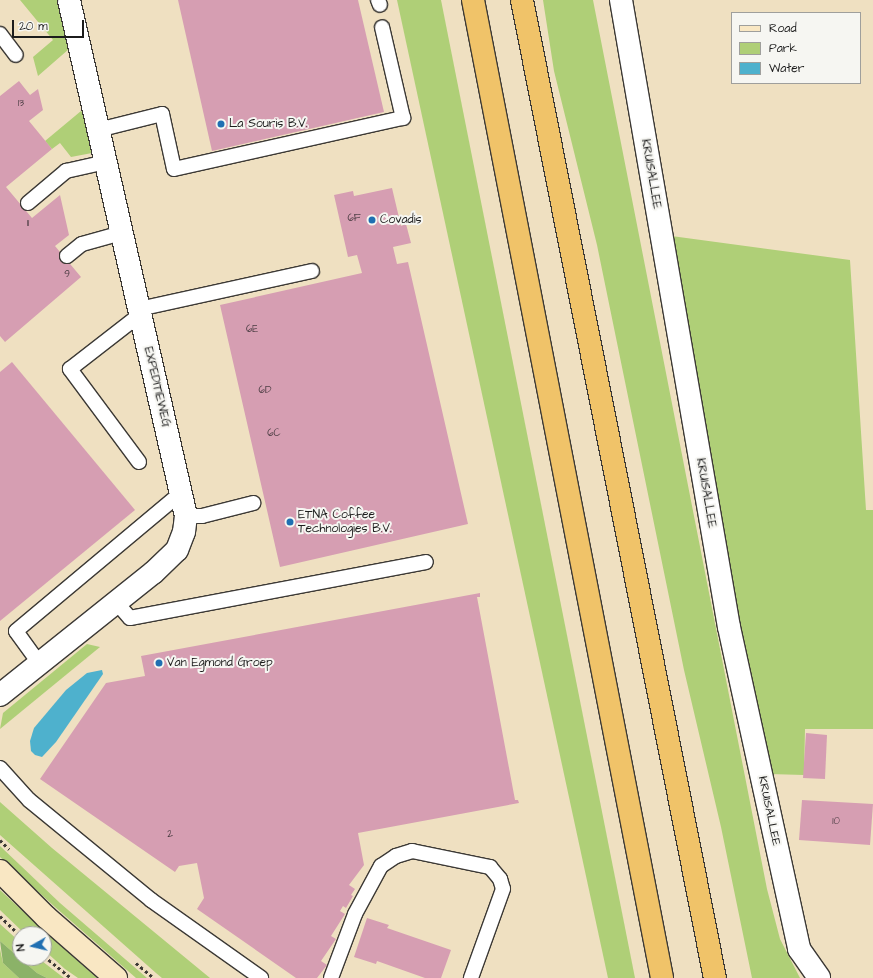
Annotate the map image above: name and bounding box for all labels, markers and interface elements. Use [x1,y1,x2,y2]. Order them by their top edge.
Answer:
scale bar [14,12,86,38]
legend [731,12,861,84]
text: 20 m [19,18,48,35]
text: Road [769,20,797,37]
text: Park [769,40,797,57]
text: Water [769,60,804,77]
house number: 13 [18,98,24,110]
place label: La Souris B.V. [229,117,307,131]
marker: La Souris B.V. [216,119,226,129]
street label: KRUISALLEE [638,138,664,210]
house number: 6F [347,213,361,225]
place label: Covadis [380,213,422,227]
marker: Covadis [367,215,377,225]
house number: 11 [27,218,29,230]
house number: 9 [64,269,70,281]
house number: 6E [246,324,258,336]
street label: EXPEDITIEWEG [141,346,173,428]
house number: 6D [259,385,271,397]
house number: 6C [267,428,281,440]
street label: KRUISALLEE [693,457,719,529]
place label: ETNA Coffee Technologies B.V. [298,508,392,536]
marker: ETNA Coffee Technologies B.V. [285,517,295,527]
place label: Van Egmond Groep [167,656,273,670]
marker: Van Egmond Groep [154,658,164,668]
street label: KRUISALLEE [755,775,783,847]
house number: 10 [832,816,840,828]
house number: 2 [167,829,173,841]
north arrow [12,926,52,966]
text: N [13,943,29,952]

